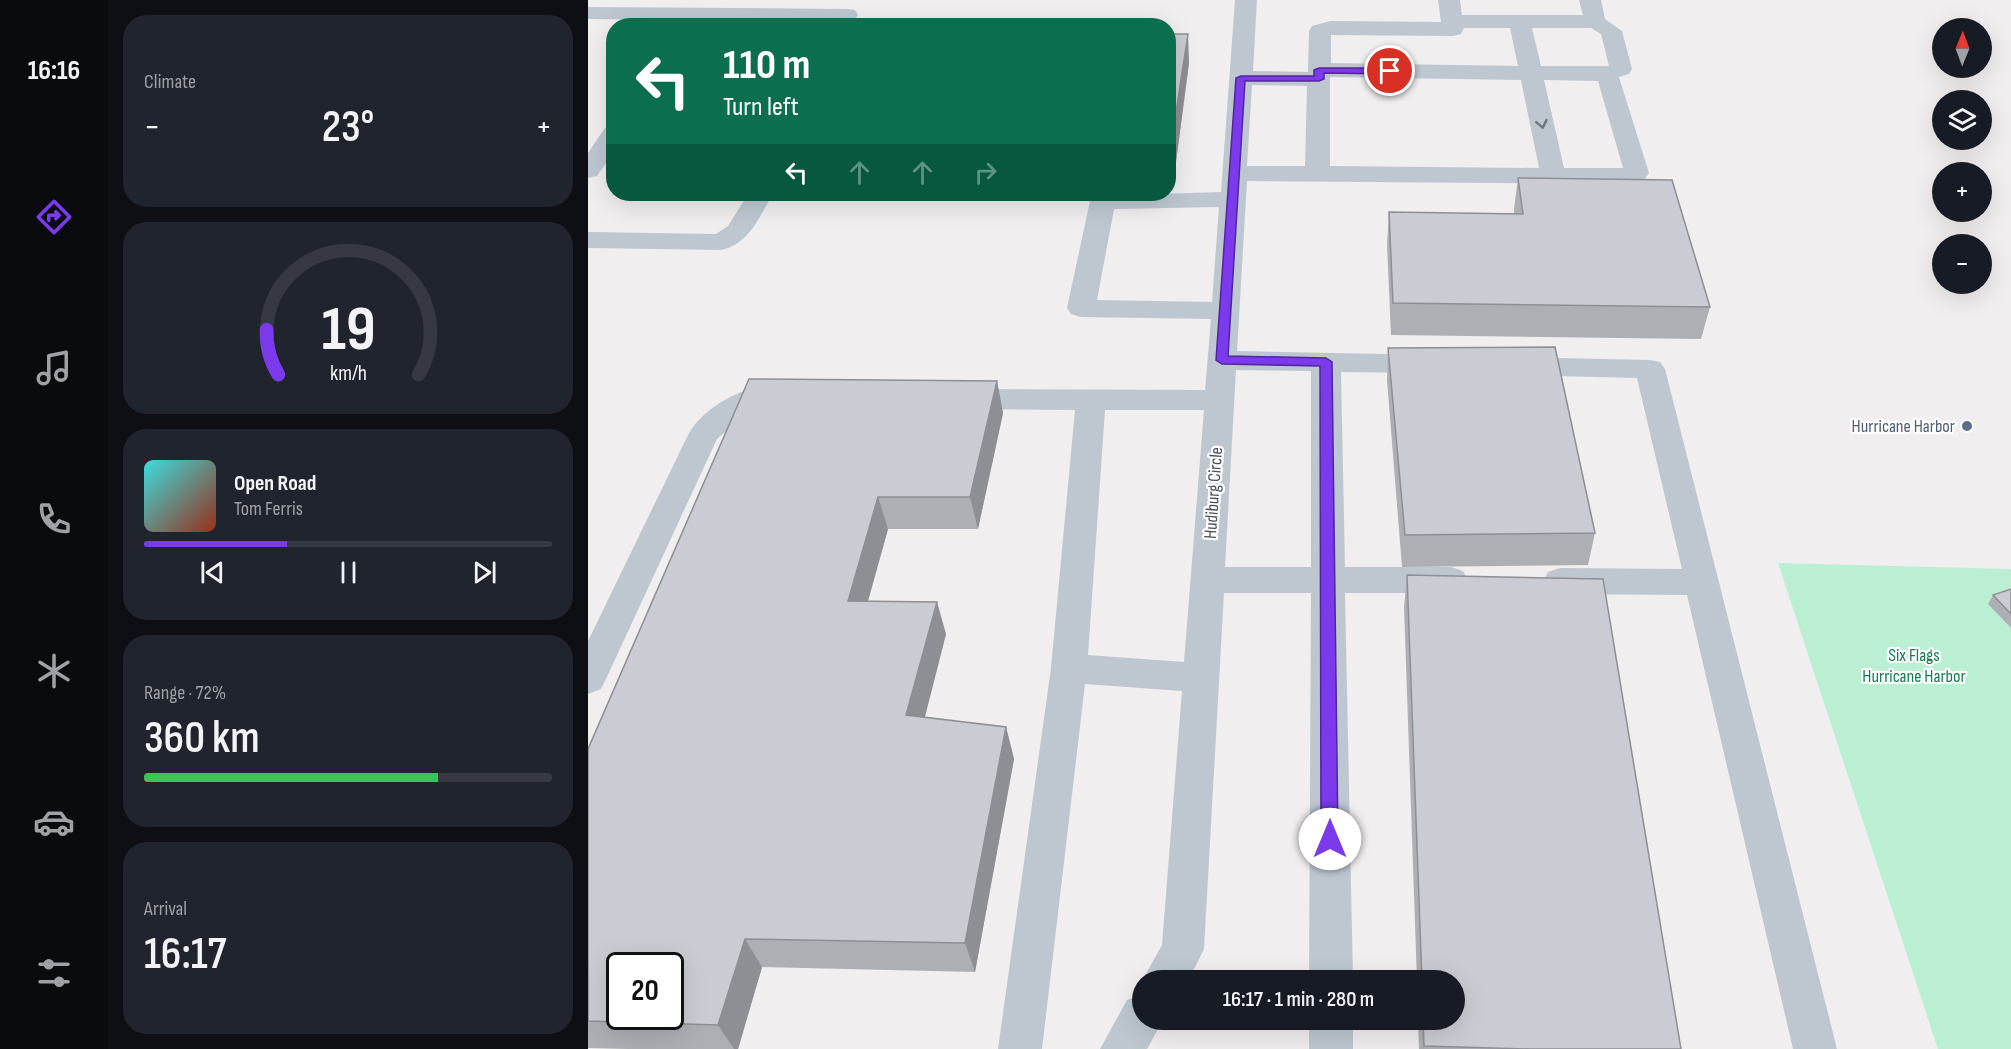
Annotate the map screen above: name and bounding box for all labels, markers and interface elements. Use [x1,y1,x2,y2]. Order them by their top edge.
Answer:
north arrow [1932,18,1992,78]
map controls [1932,18,1992,294]
text: 110 m [723,40,810,91]
icon: left [624,42,702,120]
pin [1364,45,1415,96]
icon: arrive [1373,54,1406,87]
text: 16:16 [28,55,80,87]
text: Climate [144,70,196,94]
button: layers [1932,90,1992,150]
text: Turn left [723,91,799,123]
text: 23° [322,100,374,155]
text: − [144,107,160,147]
text: + [536,107,552,147]
one-way arrow [1535,119,1548,129]
icon: left [780,156,813,189]
icon: ahead [843,156,876,189]
icon: ahead [906,156,939,189]
icon: right [969,156,1002,189]
button: + [1932,162,1992,222]
icon: directions [33,196,75,238]
button: − [1932,234,1992,294]
text: 19 [321,293,375,368]
icon: music [33,347,75,389]
text: km/h [329,361,367,386]
place label: Hurricane Harbor [1852,416,1955,437]
marker: Hurricane Harbor [1960,419,1974,433]
street label: Hudiburg Circle [1200,446,1227,540]
text: Open Road [234,470,316,497]
text: Tom Ferris [234,497,303,521]
icon: phone [33,498,75,540]
icon: previous [196,556,229,589]
icon: pause [332,556,365,589]
icon: next [468,556,501,589]
park label: Six Flags Hurricane Harbor [1862,645,1966,687]
icon: climate [33,650,75,692]
text: Range · 72% [144,681,226,705]
text: 360 km [144,711,260,766]
icon: car [33,801,75,843]
position arrow [1298,807,1362,871]
text: Arrival [144,897,187,921]
text: 16:17 [144,927,226,982]
icon: filters [33,952,75,994]
speed limit sign: 20 [606,952,684,1030]
text: 16:17 · 1 min · 280 m [1223,986,1374,1013]

